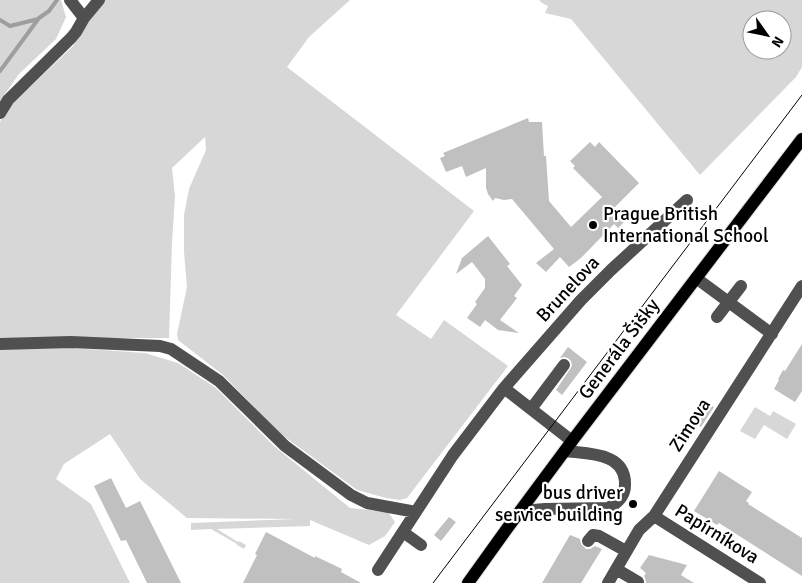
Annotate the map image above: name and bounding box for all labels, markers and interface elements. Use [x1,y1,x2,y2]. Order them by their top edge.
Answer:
north arrow [742,10,792,60]
text: N [768,33,787,51]
place label: Prague British International School [603,202,769,248]
marker: Prague British International School [587,219,599,231]
street label: Brunelova [531,251,605,327]
street label: Generála Šišky [573,293,665,404]
street label: Zimova [664,394,716,456]
place label: bus driver service building [495,481,623,527]
marker: bus driver service building [627,498,639,510]
street label: Papírníkova [670,499,764,569]

